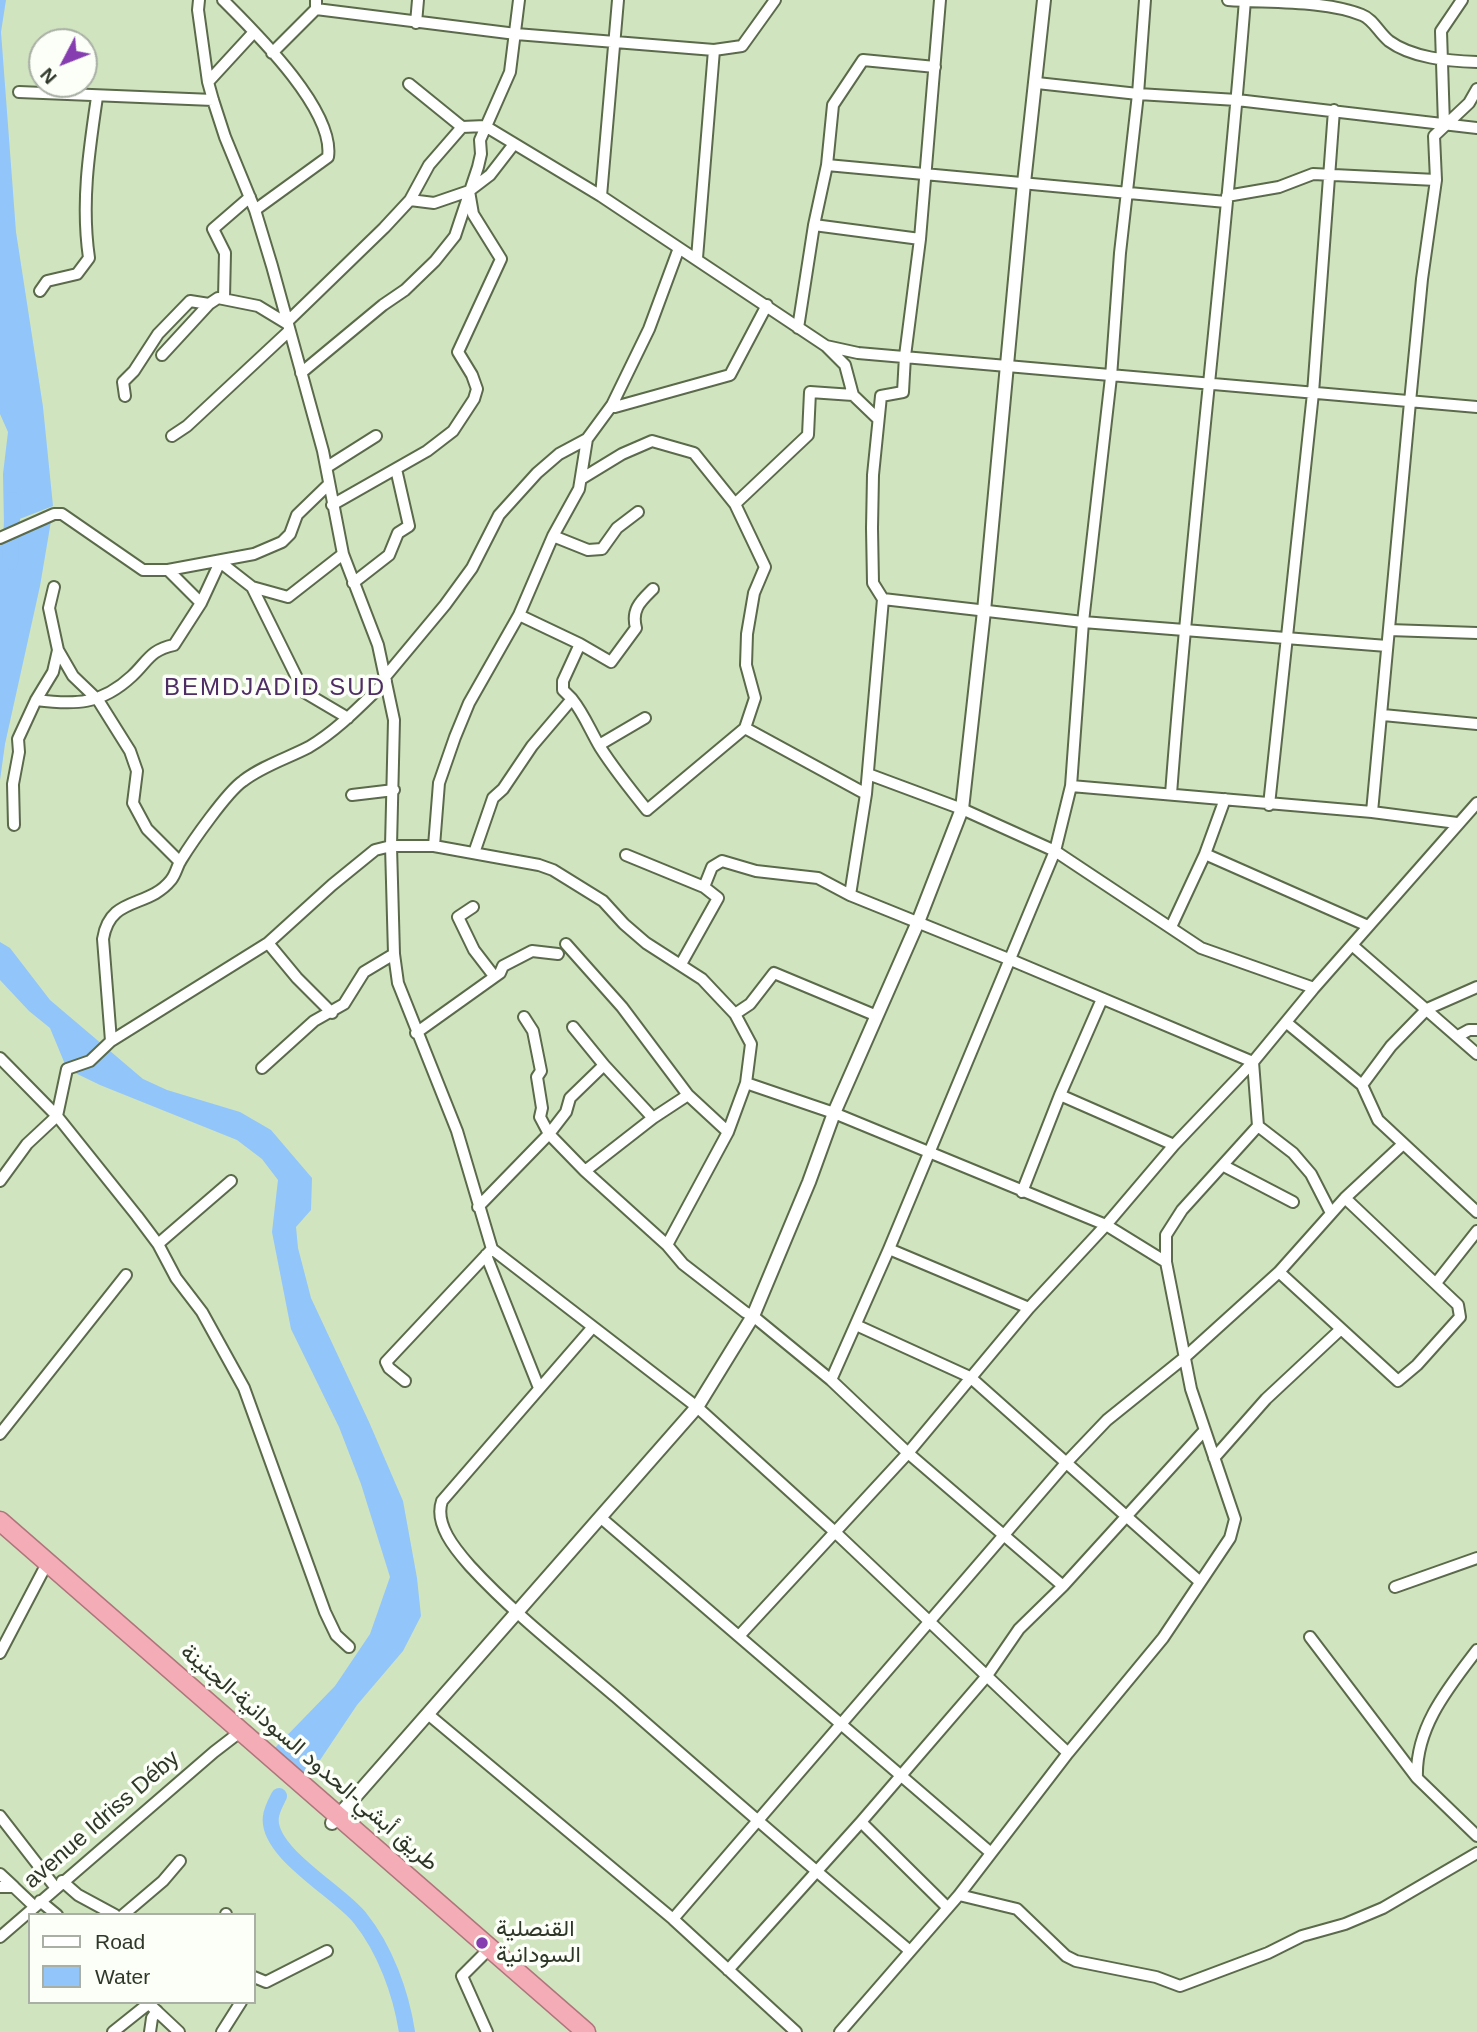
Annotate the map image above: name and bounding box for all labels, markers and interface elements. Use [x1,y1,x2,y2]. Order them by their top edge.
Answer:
north arrow [28,28,98,98]
text: N [36,64,61,88]
district label: BEMDJADID SUD [166,674,384,702]
street label: طريق أبشي-الحدود السودانية-الجنينة [174,1638,444,1878]
street label: avenue Idriss Déby [19,1745,185,1895]
legend [28,1913,256,2004]
place label: القنصلية السودانية [496,1916,581,1970]
text: Road [95,1930,145,1953]
marker: القنصلية السودانية [474,1935,490,1951]
text: Water [95,1965,150,1988]

